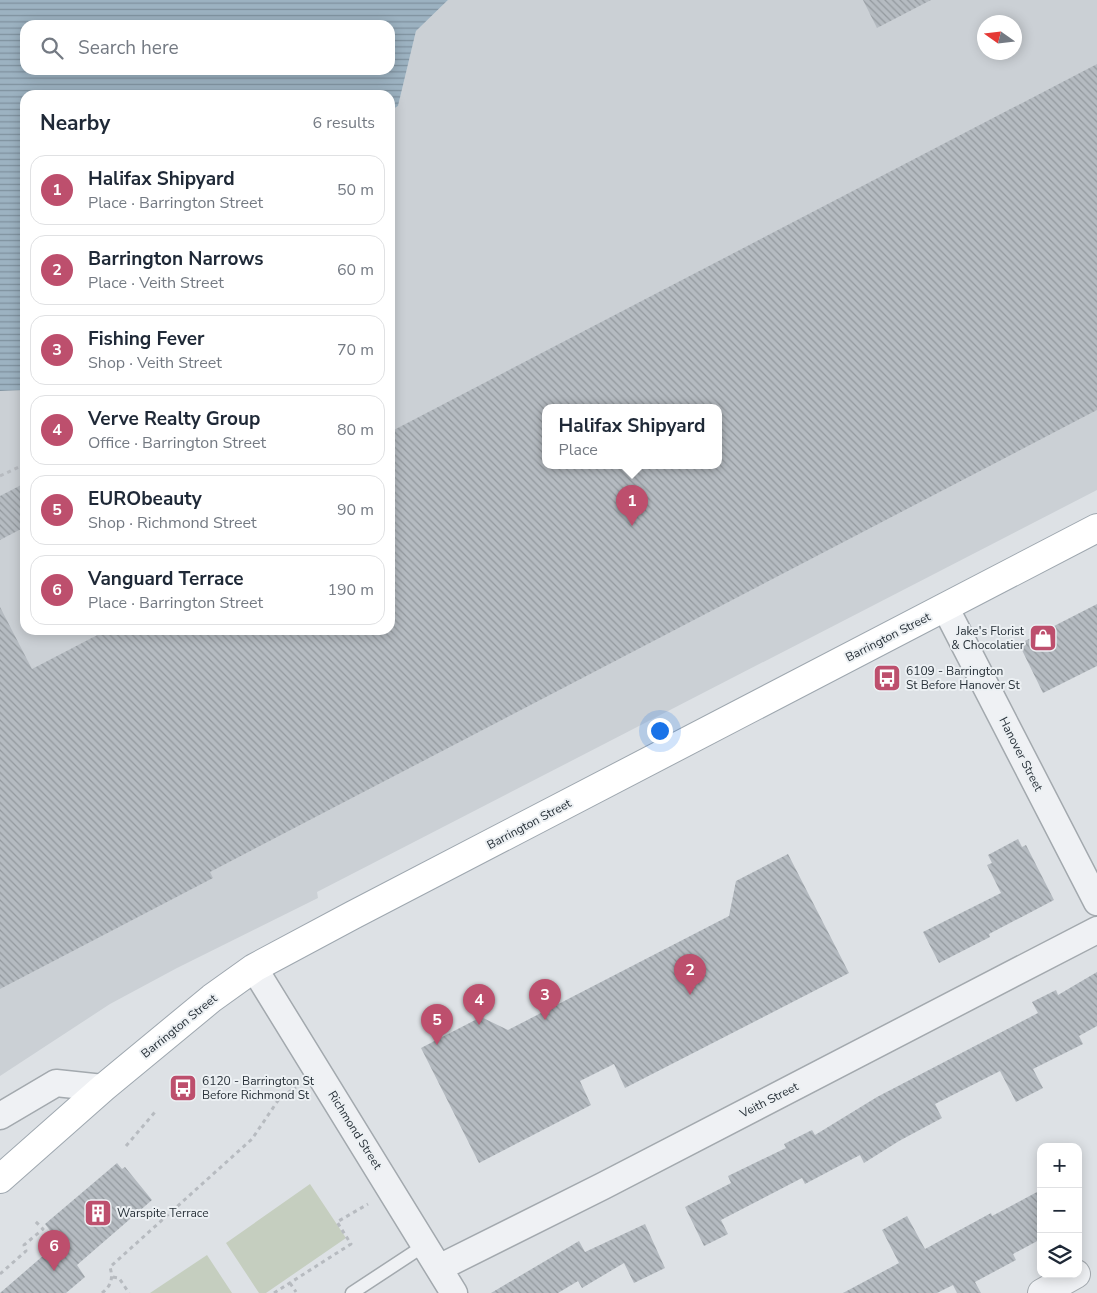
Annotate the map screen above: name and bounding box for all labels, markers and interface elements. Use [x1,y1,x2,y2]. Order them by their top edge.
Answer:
north arrow [977,15,1022,60]
search box [20,20,395,75]
icon: search [38,34,66,62]
text: Search here [78,35,179,61]
text: Nearby [40,109,110,137]
text: 6 results [313,112,375,134]
text: Halifax Shipyard [88,166,235,192]
text: 1 [52,179,62,201]
text: 50 m [337,179,374,201]
text: Place · Barrington Street [88,192,263,214]
text: Barrington Narrows [88,246,264,272]
text: 2 [52,259,62,281]
text: 60 m [337,259,374,281]
text: Place · Veith Street [88,272,224,294]
text: Fishing Fever [88,326,205,352]
text: 3 [52,339,62,361]
text: 70 m [337,339,374,361]
text: Shop · Veith Street [88,352,222,374]
popup [542,404,722,469]
text: Verve Realty Group [88,406,260,432]
text: Halifax Shipyard [559,413,705,439]
text: 4 [52,419,62,441]
text: 80 m [337,419,374,441]
text: Office · Barrington Street [88,432,266,454]
text: Place [559,439,598,461]
pin: 1 [616,485,648,526]
text: EURObeauty [88,486,202,512]
text: 5 [52,499,62,521]
text: 90 m [337,499,374,521]
text: Shop · Richmond Street [88,512,257,534]
text: Vanguard Terrace [88,566,244,592]
text: 6 [52,579,62,601]
text: 190 m [327,579,374,601]
text: Place · Barrington Street [88,592,263,614]
street label: Barrington Street [843,608,934,665]
place label: Jake's Florist & Chocolatier [951,623,1025,653]
shop icon: Jake's Florist & Chocolatier [1028,623,1058,653]
bus stop icon: 6109 - Barrington St Before Hanover St [872,663,902,693]
place label: 6109 - Barrington St Before Hanover St [906,663,1020,693]
street label: Hanover Street [995,714,1047,795]
your location [647,718,673,744]
street label: Barrington Street [484,795,575,853]
pin: 2 [674,954,706,995]
pin: 3 [529,979,561,1020]
pin: 4 [463,984,495,1025]
street label: Barrington Street [138,990,221,1062]
pin: 5 [421,1004,453,1045]
bus stop icon: 6120 - Barrington St Before Richmond St [168,1073,198,1103]
place label: 6120 - Barrington St Before Richmond St [202,1073,315,1103]
street label: Veith Street [736,1078,802,1122]
street label: Richmond Street [324,1088,386,1173]
map controls [1037,1143,1082,1278]
button: + [1037,1143,1082,1188]
button: − [1037,1188,1082,1233]
building icon: Warspite Terrace [83,1198,113,1228]
place label: Warspite Terrace [117,1205,209,1221]
pin: 6 [38,1230,70,1271]
button: layers [1037,1233,1082,1278]

